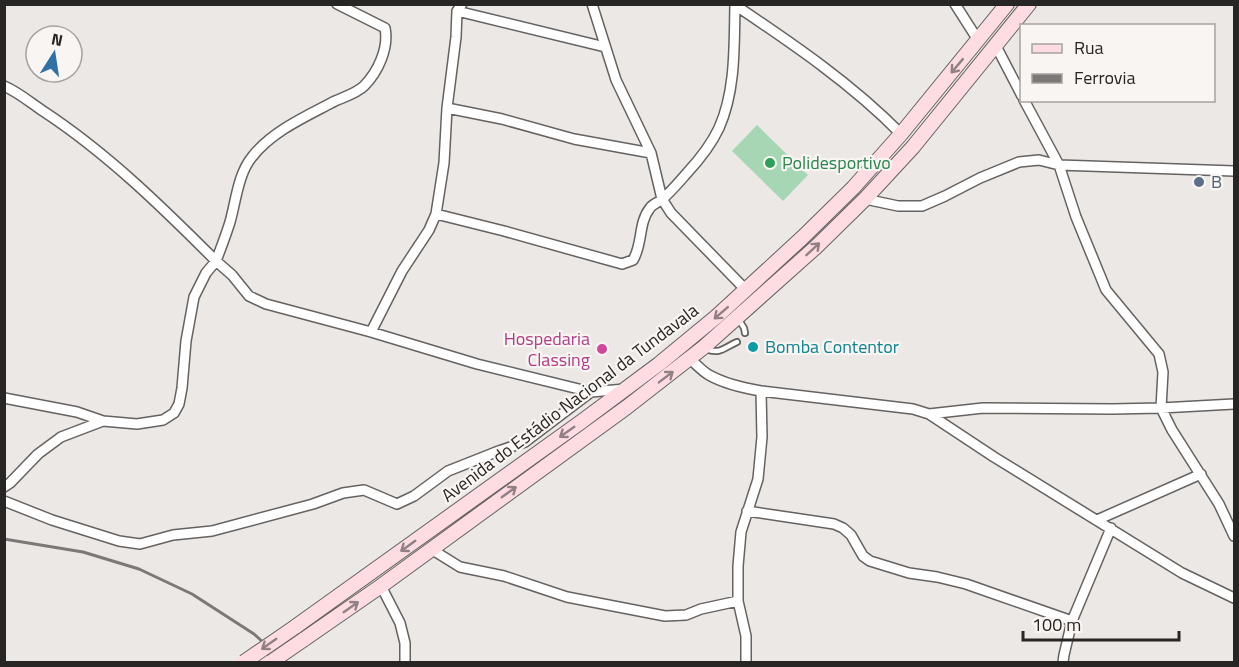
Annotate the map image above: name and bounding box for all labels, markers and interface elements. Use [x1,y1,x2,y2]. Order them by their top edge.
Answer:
north arrow [24,24,84,84]
legend [1020,24,1215,102]
text: N [49,26,65,52]
text: Rua [1074,34,1104,61]
one-way arrow [950,58,964,73]
text: Ferrovia [1074,64,1135,91]
place label: Polidesportivo [782,149,891,176]
marker: Polidesportivo [763,156,777,170]
place label: B [1211,168,1222,195]
marker: B [1192,175,1206,189]
one-way arrow [806,242,821,256]
street label: Avenida do Estádio Nacional da Tundavala [435,297,704,508]
one-way arrow [714,306,729,320]
place label: Hospedaria Classing [504,325,590,373]
place label: Bomba Contentor [765,333,899,360]
marker: Bomba Contentor [746,340,760,354]
marker: Hospedaria Classing [595,342,609,356]
one-way arrow [658,370,674,383]
one-way arrow [559,426,575,438]
one-way arrow [500,486,516,499]
one-way arrow [401,539,417,552]
one-way arrow [342,601,359,613]
scale bar [1023,604,1179,642]
text: 100 m [1032,611,1081,638]
one-way arrow [262,638,278,650]

